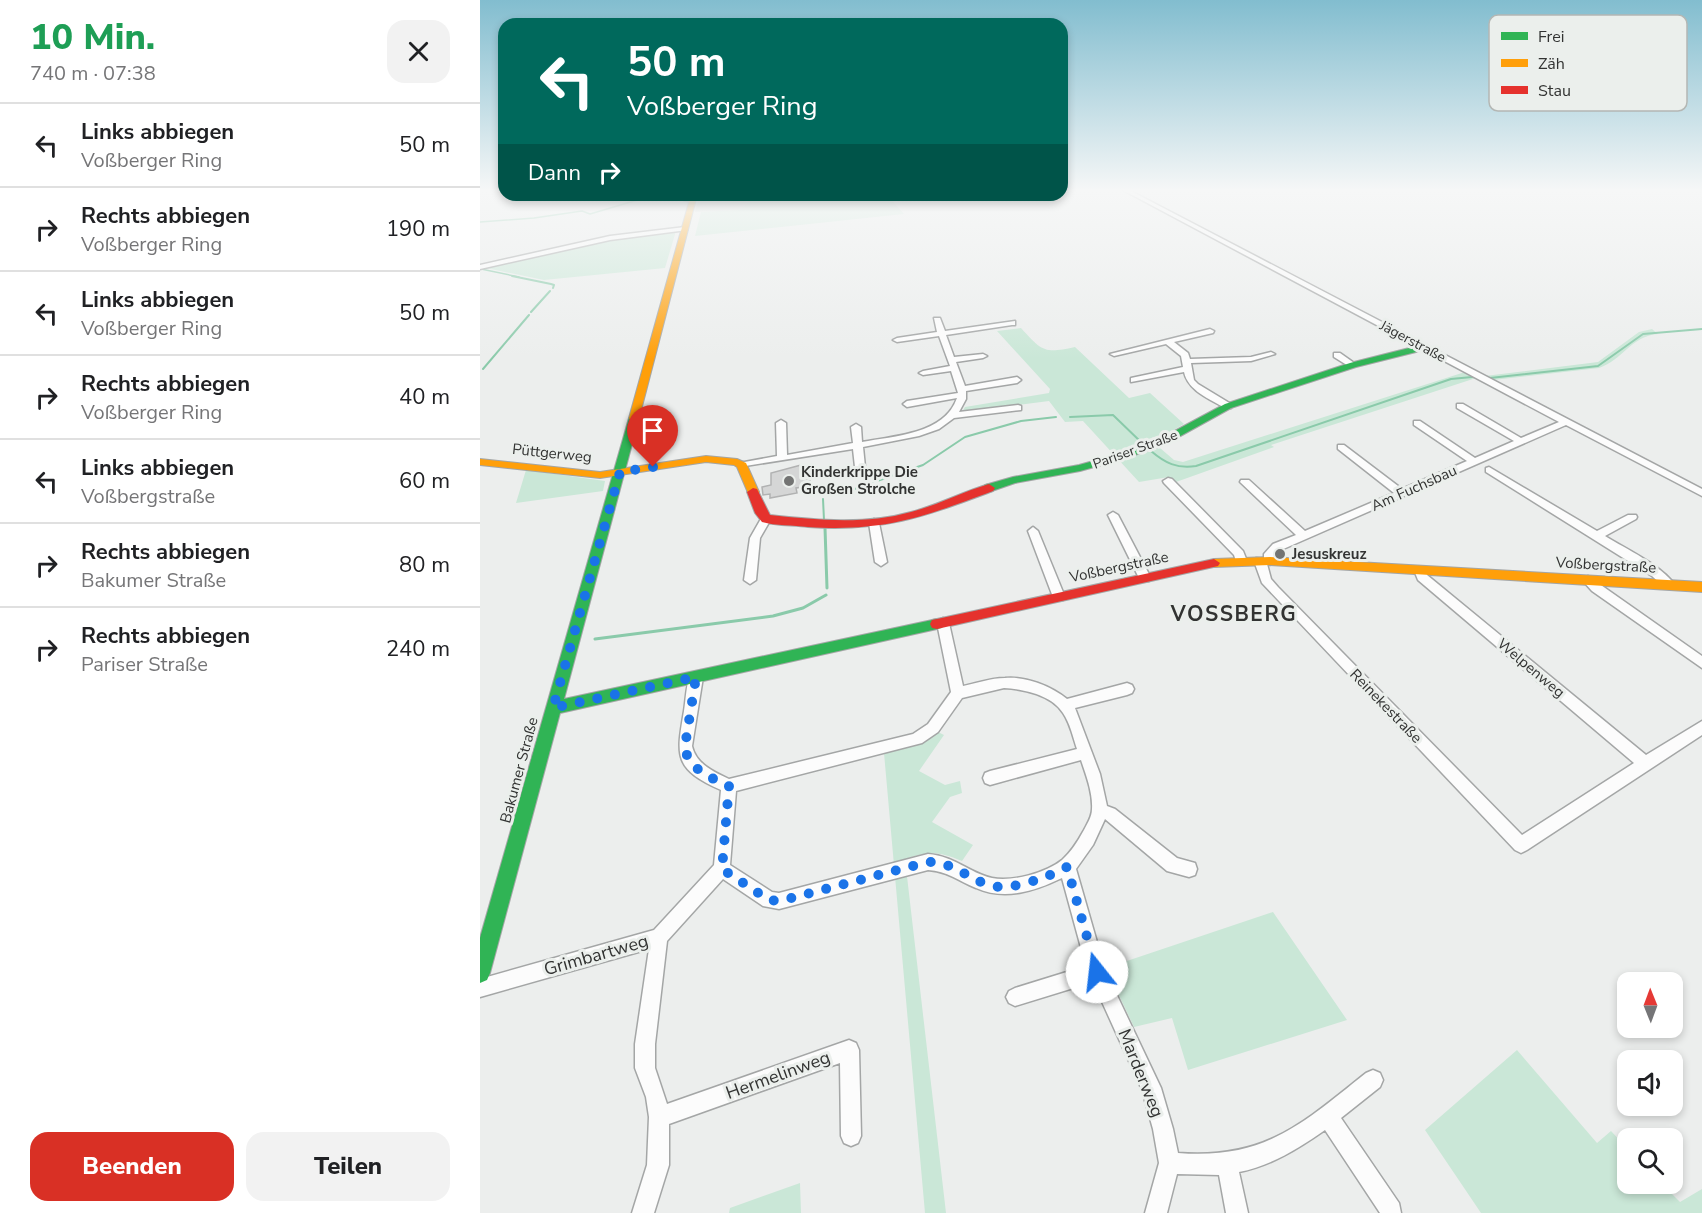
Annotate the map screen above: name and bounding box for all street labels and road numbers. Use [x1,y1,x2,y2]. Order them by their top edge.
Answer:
street label: Jägerstraße [1375,316,1449,367]
street label: Pariser Straße [1090,425,1180,474]
street label: Püttgerweg [511,439,593,467]
street label: Am Fuchsbau [1368,460,1460,516]
street label: Voßbergstraße [1067,547,1170,587]
street label: Voßbergstraße [1554,552,1657,578]
street label: Welpenweg [1493,634,1569,702]
street label: Reinekestraße [1345,665,1427,747]
street label: Bakumer Straße [495,715,543,825]
street label: Grimbartweg [541,929,651,981]
street label: Marderweg [1112,1025,1170,1121]
street label: Hermelinweg [722,1045,834,1105]

